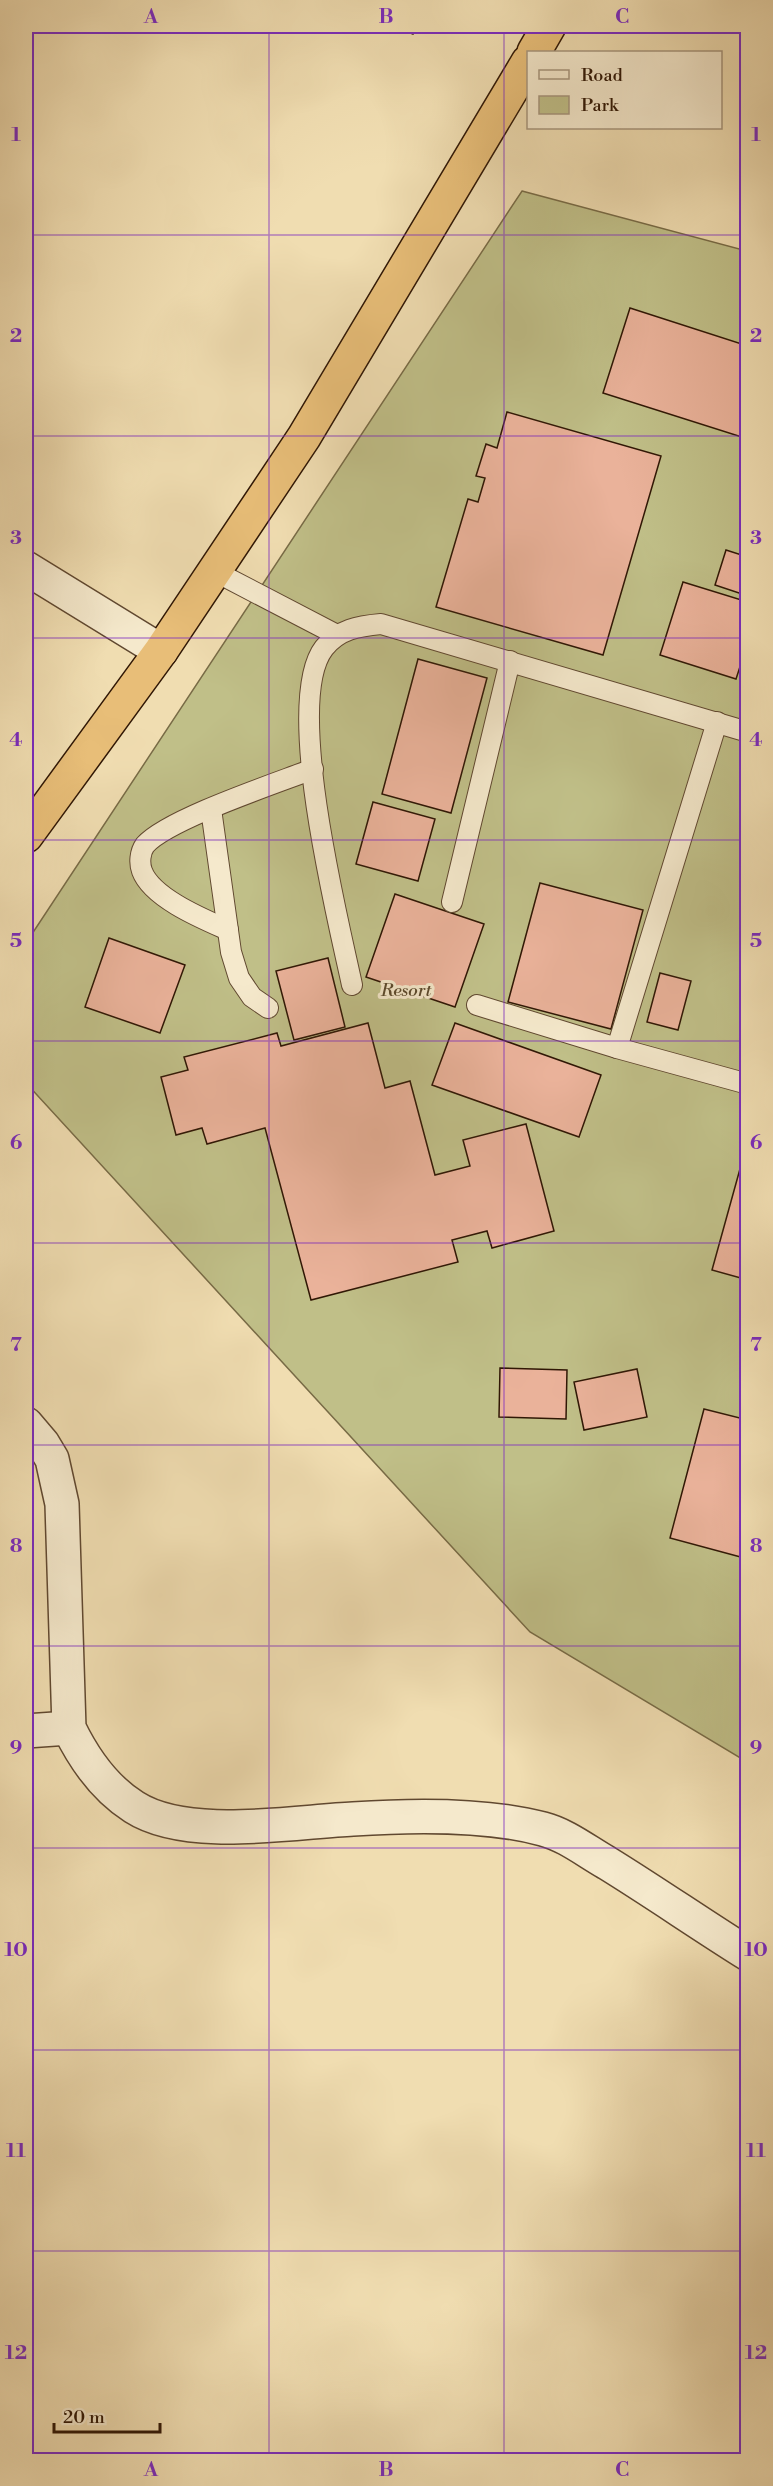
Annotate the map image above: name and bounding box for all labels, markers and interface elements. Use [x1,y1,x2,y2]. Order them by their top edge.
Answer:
text: A [143,5,159,30]
text: B [378,5,394,30]
text: C [615,5,629,30]
legend [527,51,722,129]
text: Road [581,64,624,87]
text: Park [581,94,620,117]
text: 1 [11,123,21,148]
text: 1 [751,123,761,148]
text: 2 [10,324,22,349]
text: 2 [750,324,762,349]
text: 3 [10,526,22,551]
text: 3 [750,526,762,551]
text: 4 [9,728,23,753]
text: 4 [749,728,763,753]
text: 5 [10,929,22,954]
text: 5 [750,929,762,954]
park label: Resort [380,979,432,1002]
text: 6 [10,1131,23,1156]
text: 6 [750,1131,763,1156]
text: 7 [10,1333,22,1358]
text: 7 [750,1333,762,1358]
text: 8 [10,1534,23,1559]
text: 8 [750,1534,763,1559]
text: 9 [10,1736,22,1761]
text: 9 [750,1736,762,1761]
text: 10 [4,1938,28,1963]
text: 10 [744,1938,768,1963]
text: 11 [6,2139,26,2164]
text: 11 [746,2139,766,2164]
text: 12 [5,2341,27,2366]
text: 12 [745,2341,767,2366]
scale bar [54,2396,160,2434]
text: 20 m [63,2406,105,2429]
text: A [143,2458,159,2483]
text: B [378,2458,394,2483]
text: C [615,2458,629,2483]

